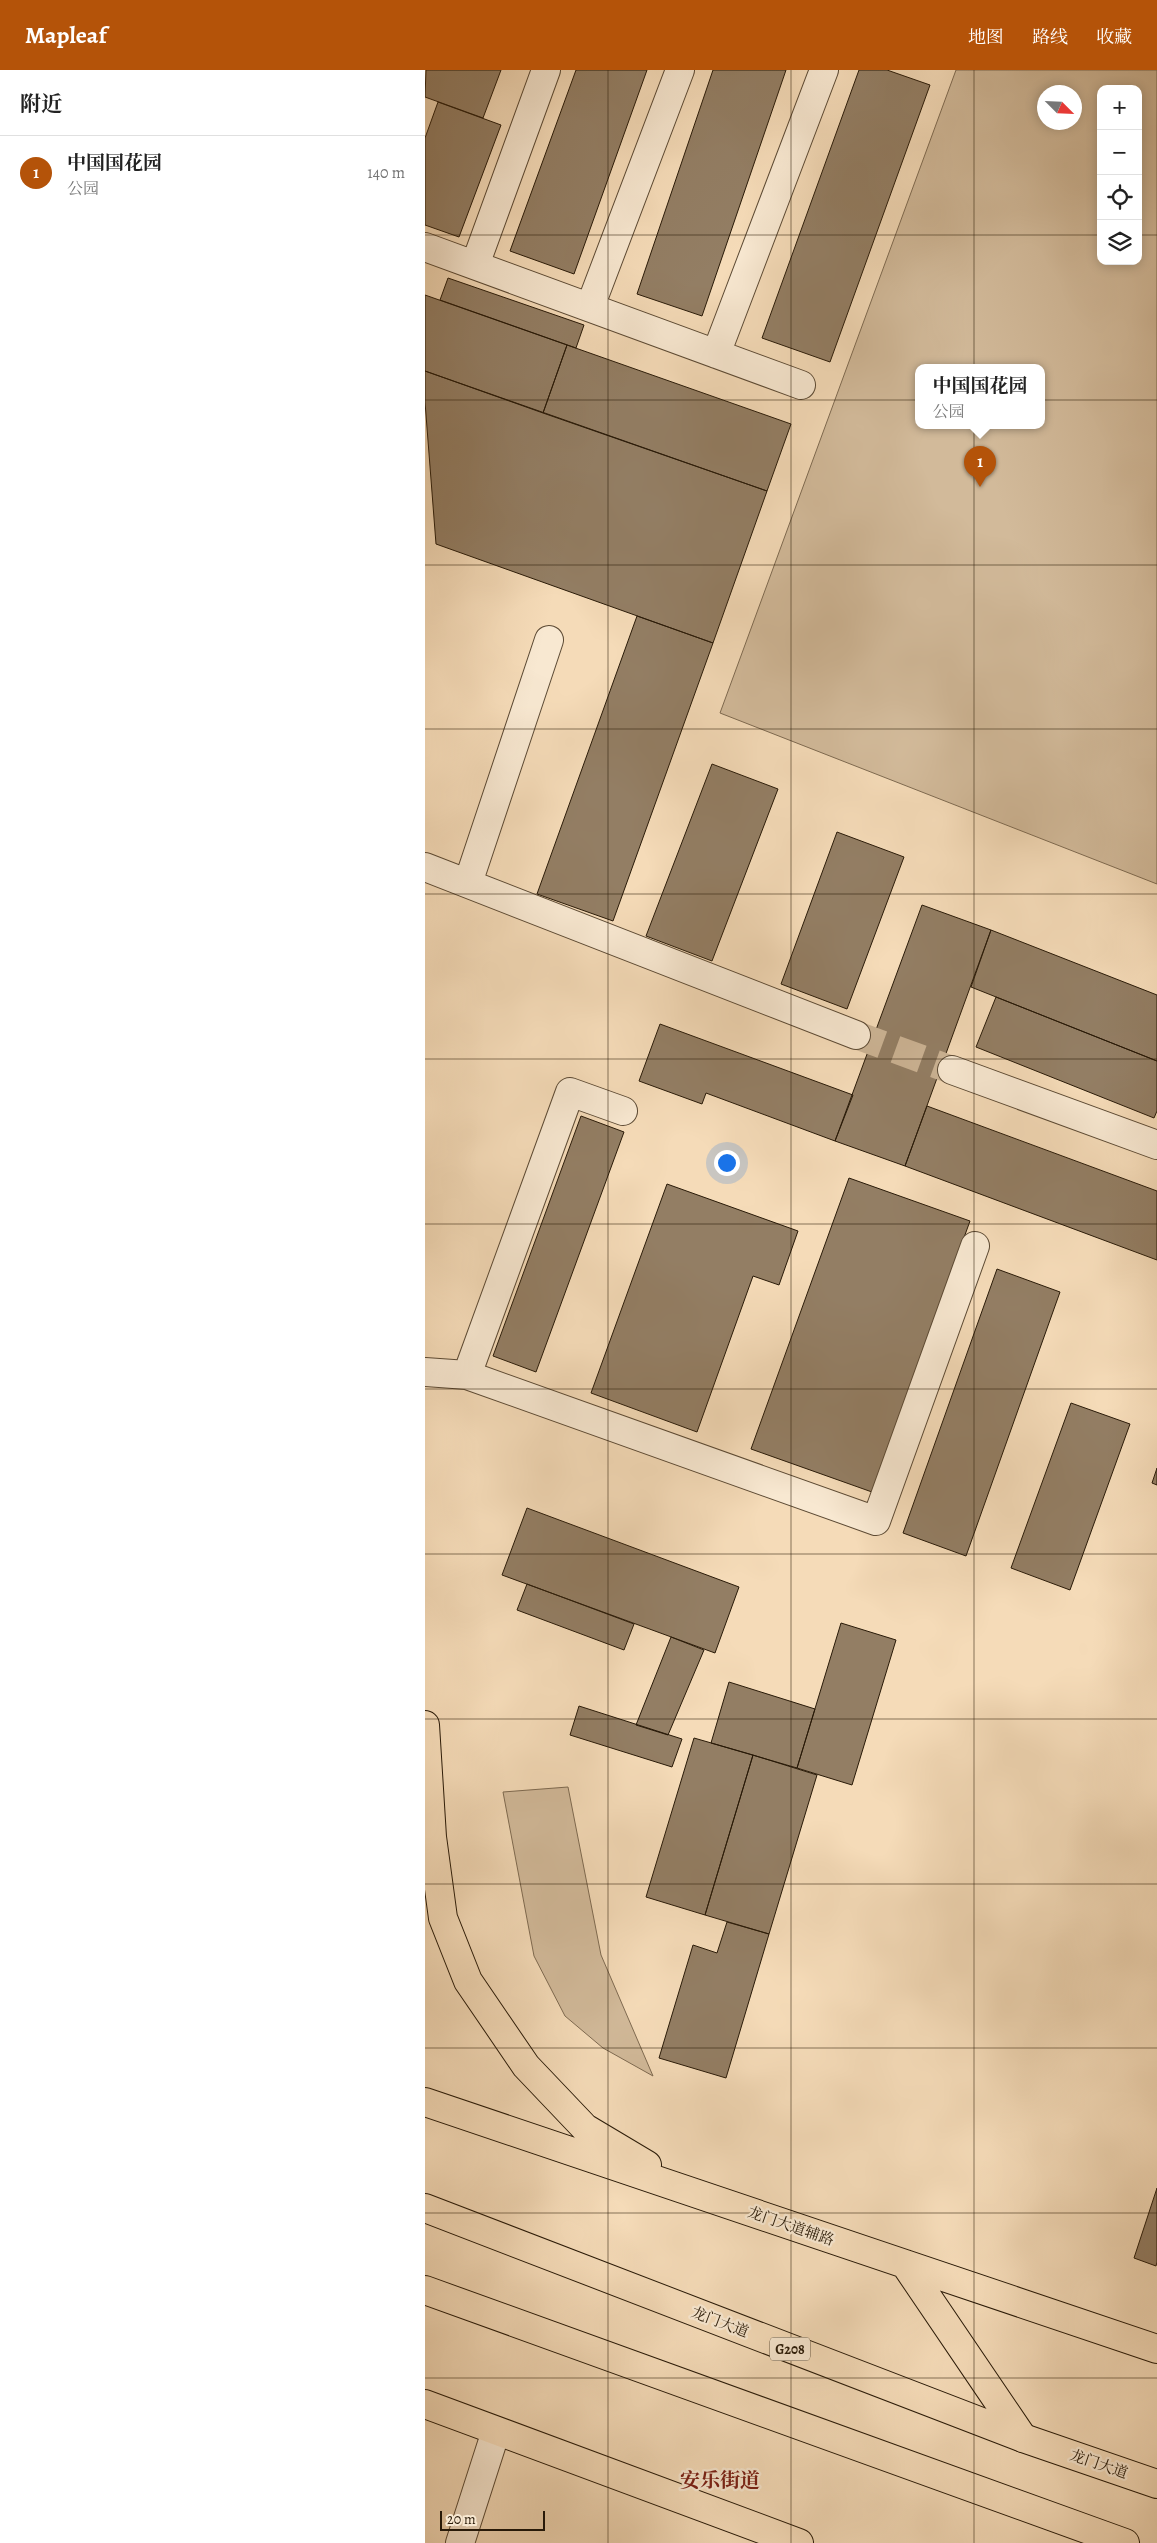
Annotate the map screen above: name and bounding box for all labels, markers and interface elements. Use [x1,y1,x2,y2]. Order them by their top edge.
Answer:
text: Mapleaf [25,19,107,51]
text: 地图 [968,25,1004,49]
text: 路线 [1032,25,1068,49]
text: 收藏 [1096,25,1132,49]
north arrow [1037,85,1082,130]
map controls [1097,85,1142,265]
button: + [1097,85,1142,130]
text: 附近 [20,90,62,118]
button: − [1097,130,1142,175]
text: 中国国花园 [67,150,162,176]
text: 1 [33,162,39,184]
text: 140 m [367,162,405,184]
button: locate [1097,175,1142,220]
text: 公园 [67,178,99,200]
button: layers [1097,220,1142,265]
popup [915,364,1045,429]
text: 中国国花园 [932,373,1028,399]
text: 公园 [932,401,965,423]
pin: 1 [964,446,996,487]
your location [714,1150,740,1176]
street label: 龙门大道辅路 [745,2202,837,2250]
street label: 龙门大道 [688,2302,752,2342]
road number: G208 [770,2338,810,2360]
street label: 龙门大道 [1067,2445,1131,2483]
district label: 安乐街道 [680,2467,760,2494]
scale bar [440,2508,545,2531]
text: 20 m [447,2510,476,2529]

